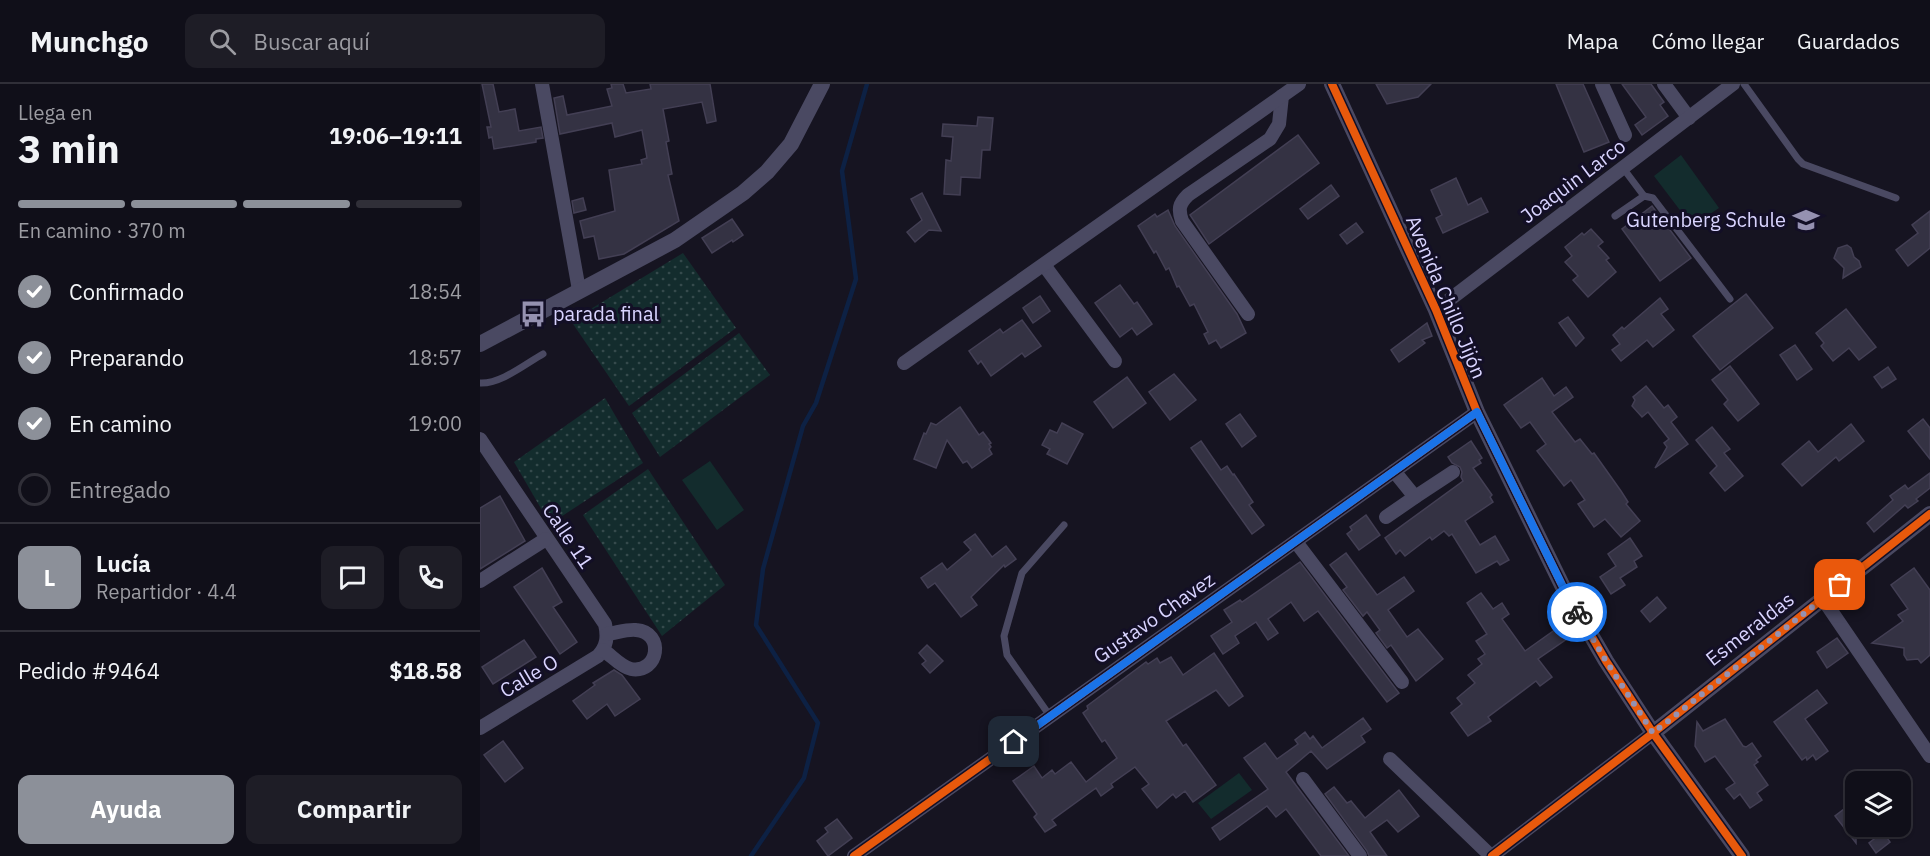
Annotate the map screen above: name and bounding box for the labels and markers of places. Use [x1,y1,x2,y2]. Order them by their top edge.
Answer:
school or university icon: Gutenberg Schule [1791,205,1821,235]
place label: Gutenberg Schule [1626,206,1786,233]
bus stop icon: parada final [518,299,548,329]
place label: parada final [553,300,659,327]
pin [1814,559,1865,610]
pin [988,716,1039,767]

